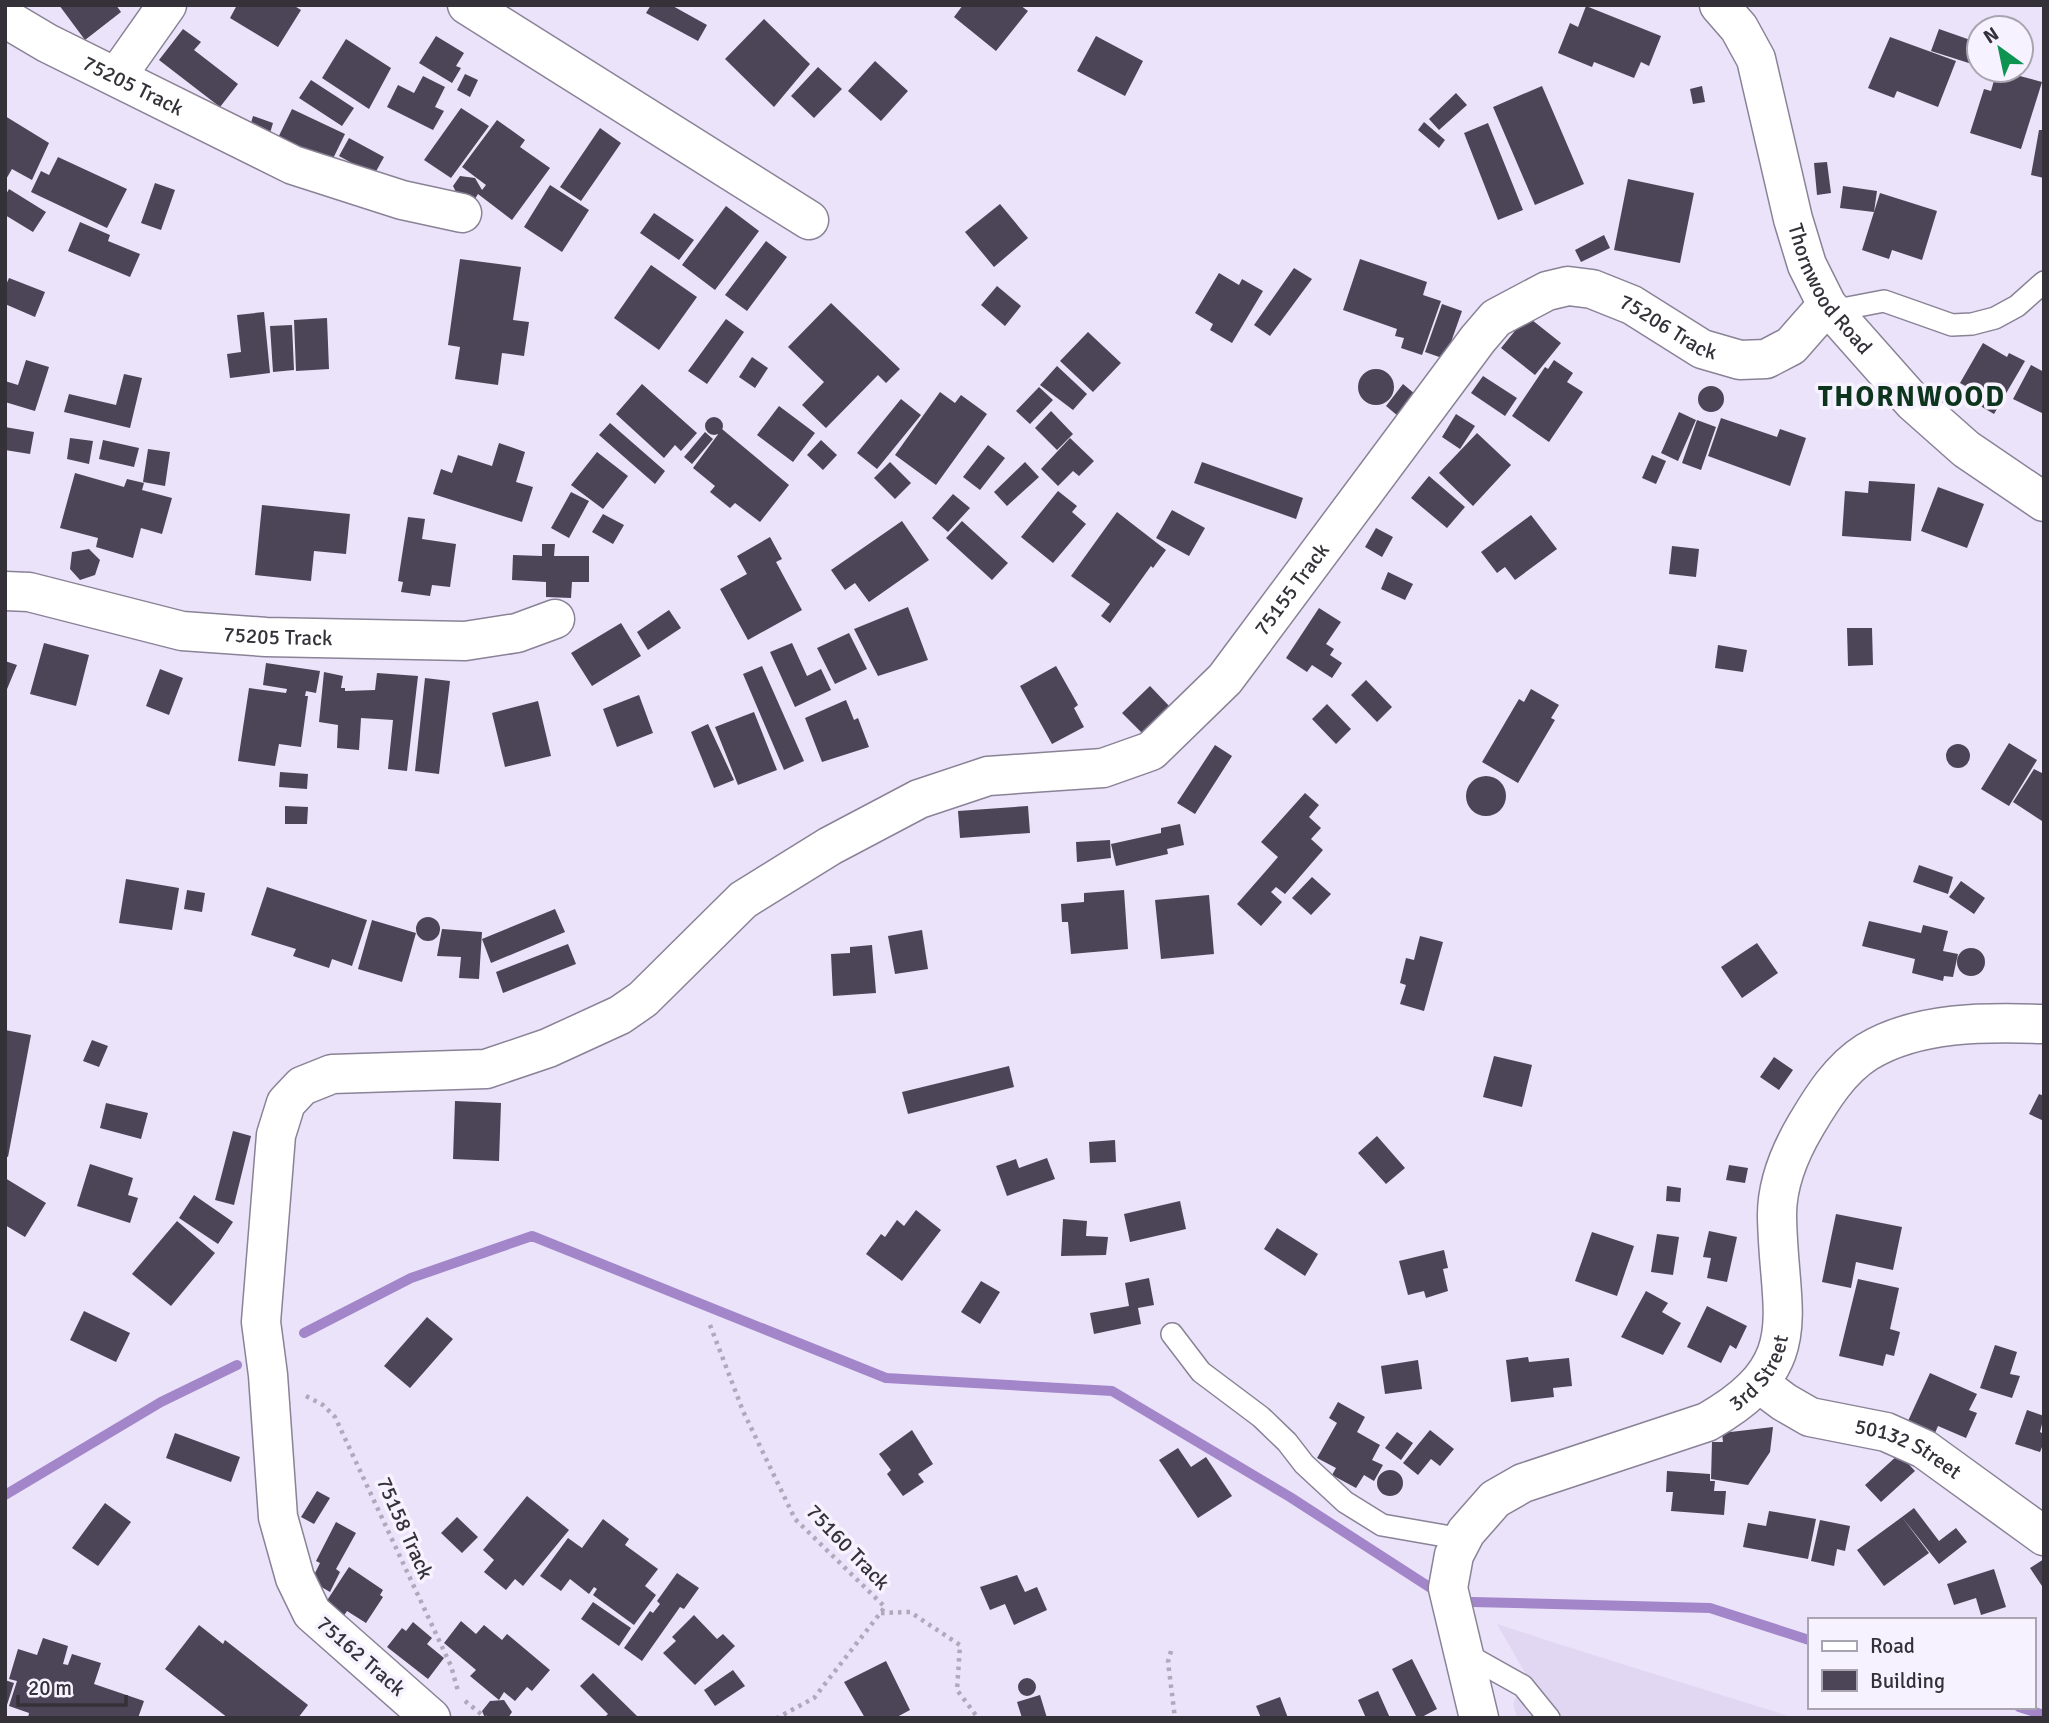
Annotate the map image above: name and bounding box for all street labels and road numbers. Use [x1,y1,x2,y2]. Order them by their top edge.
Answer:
street label: 75205 Track [78,50,188,122]
street label: Thornwood Road [1782,220,1878,360]
street label: 75206 Track [1616,289,1720,366]
street label: 75155 Track [1249,537,1335,641]
street label: 75205 Track [222,621,333,651]
street label: 3rd Street [1724,1333,1794,1417]
street label: 50132 Street [1853,1413,1966,1485]
street label: 75158 Track [371,1473,439,1584]
street label: 75160 Track [801,1499,896,1596]
street label: 75162 Track [311,1610,411,1702]

